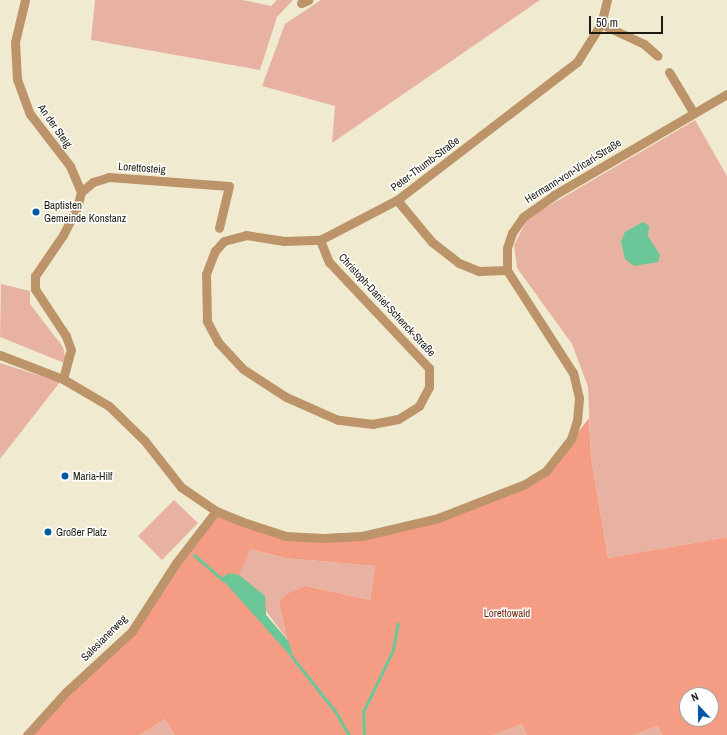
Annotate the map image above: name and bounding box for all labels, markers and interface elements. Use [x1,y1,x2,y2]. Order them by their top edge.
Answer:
scale bar [591,8,665,34]
text: 50 m [596,15,618,31]
street label: An der Steig [35,102,75,150]
street label: Peter-Thumb-Straße [388,134,462,194]
street label: Hermann-von-Vicari-Straße [522,136,624,206]
street label: Lorettosteig [118,160,166,176]
place label: Baptisten Gemeinde Konstanz [44,199,126,225]
marker: Baptisten Gemeinde Konstanz [31,207,41,217]
street label: Christoph-Daniel-Schenck-Straße [336,251,438,359]
place label: Maria-Hilf [73,469,113,483]
marker: Maria-Hilf [60,471,70,481]
place label: Großer Platz [56,525,107,539]
marker: Großer Platz [43,527,53,537]
park label: Lorettowald [484,606,530,620]
street label: Salesianerweg [78,612,130,664]
north arrow [679,687,719,727]
text: N [689,689,701,705]

